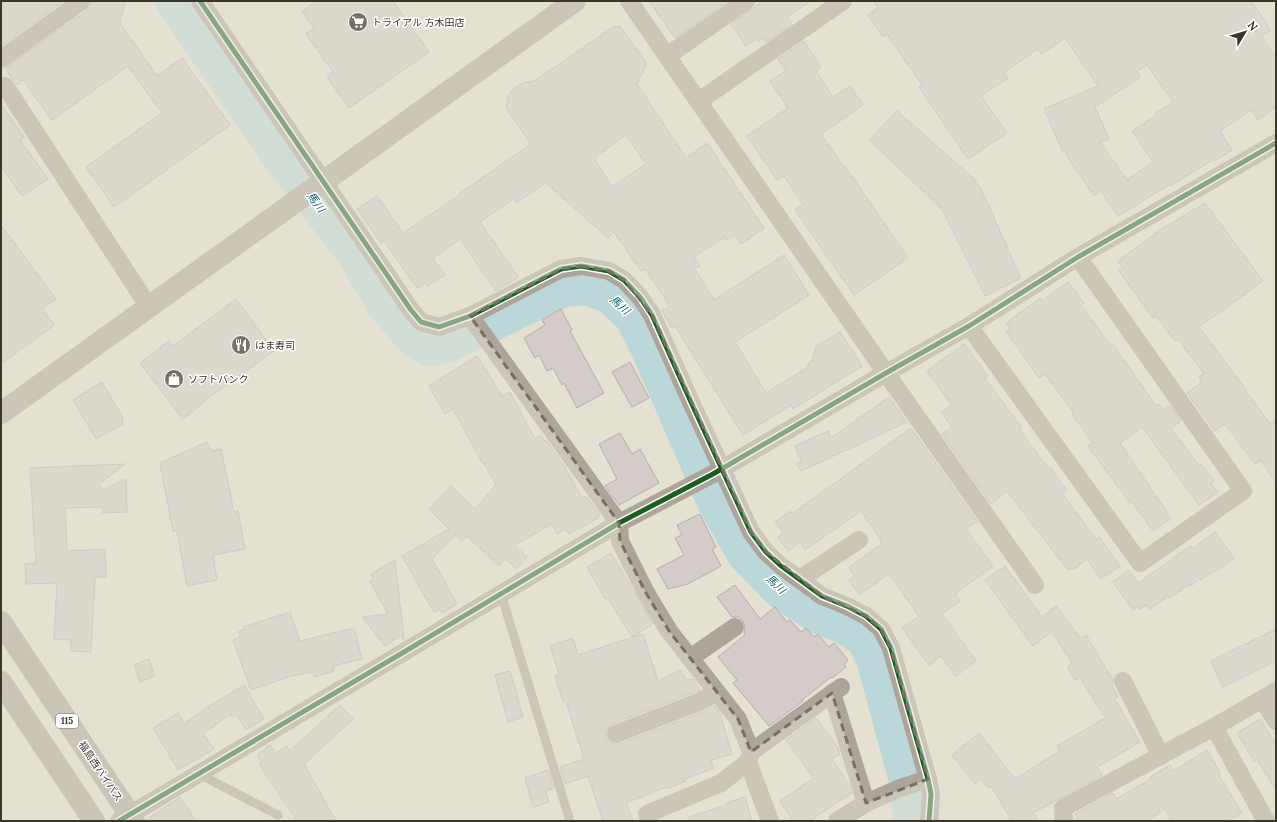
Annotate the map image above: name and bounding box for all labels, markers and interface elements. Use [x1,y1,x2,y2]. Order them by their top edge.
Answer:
supermarket icon: トライアル 方木田店 [347,11,369,33]
north arrow [1225,12,1265,52]
place label: トライアル 方木田店 [372,16,465,29]
text: N [1245,18,1261,34]
water label: 馬川 [304,189,329,216]
water label: 馬川 [607,292,634,318]
restaurant icon: はま寿司 [230,334,252,356]
place label: はま寿司 [255,339,295,352]
shop icon: ソフトバンク [163,368,185,390]
place label: ソフトバンク [188,373,249,386]
water label: 馬川 [763,571,790,597]
road number: 115 [56,714,78,728]
street label: 福島西バイパス [76,739,125,804]

